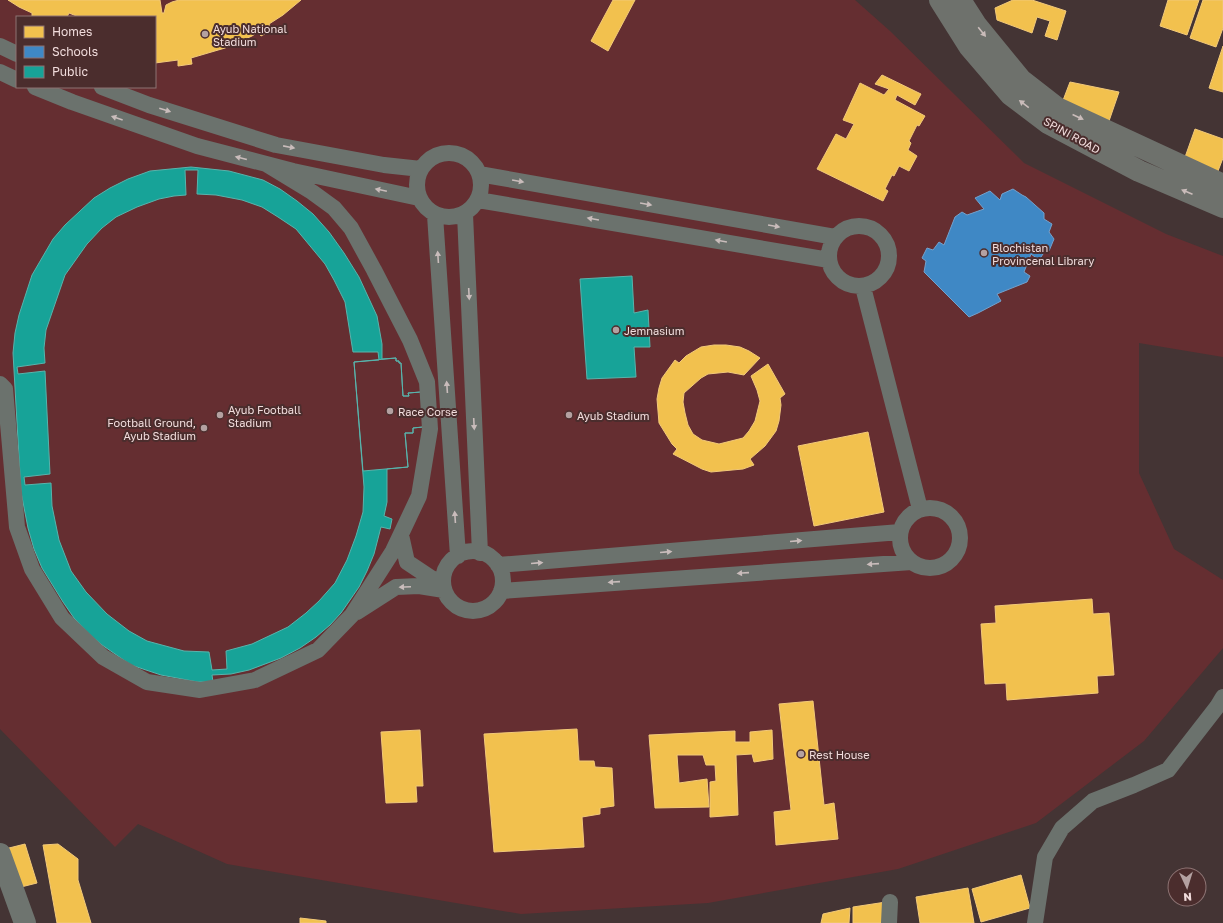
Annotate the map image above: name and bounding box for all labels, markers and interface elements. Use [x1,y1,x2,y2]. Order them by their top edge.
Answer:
legend [16,16,156,88]
place label: Ayub National Stadium [213,22,287,48]
text: Homes [52,24,92,39]
one-way arrow [978,27,987,38]
marker: Ayub National Stadium [200,29,210,39]
text: Schools [52,44,98,59]
text: Public [52,64,89,79]
one-way arrow [1018,100,1029,109]
one-way arrow [159,107,171,113]
street label: SPINI ROAD [1041,114,1103,156]
one-way arrow [1072,114,1084,120]
one-way arrow [110,115,122,121]
one-way arrow [283,144,295,150]
one-way arrow [234,154,247,160]
one-way arrow [512,178,524,184]
one-way arrow [375,186,387,192]
one-way arrow [1182,189,1193,195]
one-way arrow [640,201,652,207]
one-way arrow [587,216,599,222]
one-way arrow [768,224,780,230]
one-way arrow [715,238,727,244]
place label: Blochistan Provincenal Library [992,241,1094,267]
marker: Blochistan Provincenal Library [979,248,989,258]
one-way arrow [435,251,442,264]
one-way arrow [465,288,472,300]
place label: Jemnasium [624,324,684,337]
marker: Jemnasium [611,325,621,335]
one-way arrow [443,381,450,393]
place label: Ayub Football Stadium [228,403,302,429]
place label: Race Corse [398,405,457,418]
marker: Race Corse [385,406,395,416]
place label: Ayub Stadium [577,409,650,422]
marker: Ayub Football Stadium [215,410,225,420]
marker: Ayub Stadium [564,410,574,420]
place label: Football Ground, Ayub Stadium [107,416,196,442]
one-way arrow [471,418,478,430]
marker: Football Ground, Ayub Stadium [199,423,209,433]
one-way arrow [452,511,459,523]
one-way arrow [790,538,802,545]
one-way arrow [660,549,672,556]
one-way arrow [531,560,543,567]
one-way arrow [867,561,879,568]
one-way arrow [737,570,749,577]
one-way arrow [608,579,620,586]
one-way arrow [398,584,411,590]
place label: Rest House [809,748,870,761]
marker: Rest House [796,749,806,759]
north arrow [1167,867,1207,907]
text: N [1183,891,1192,904]

